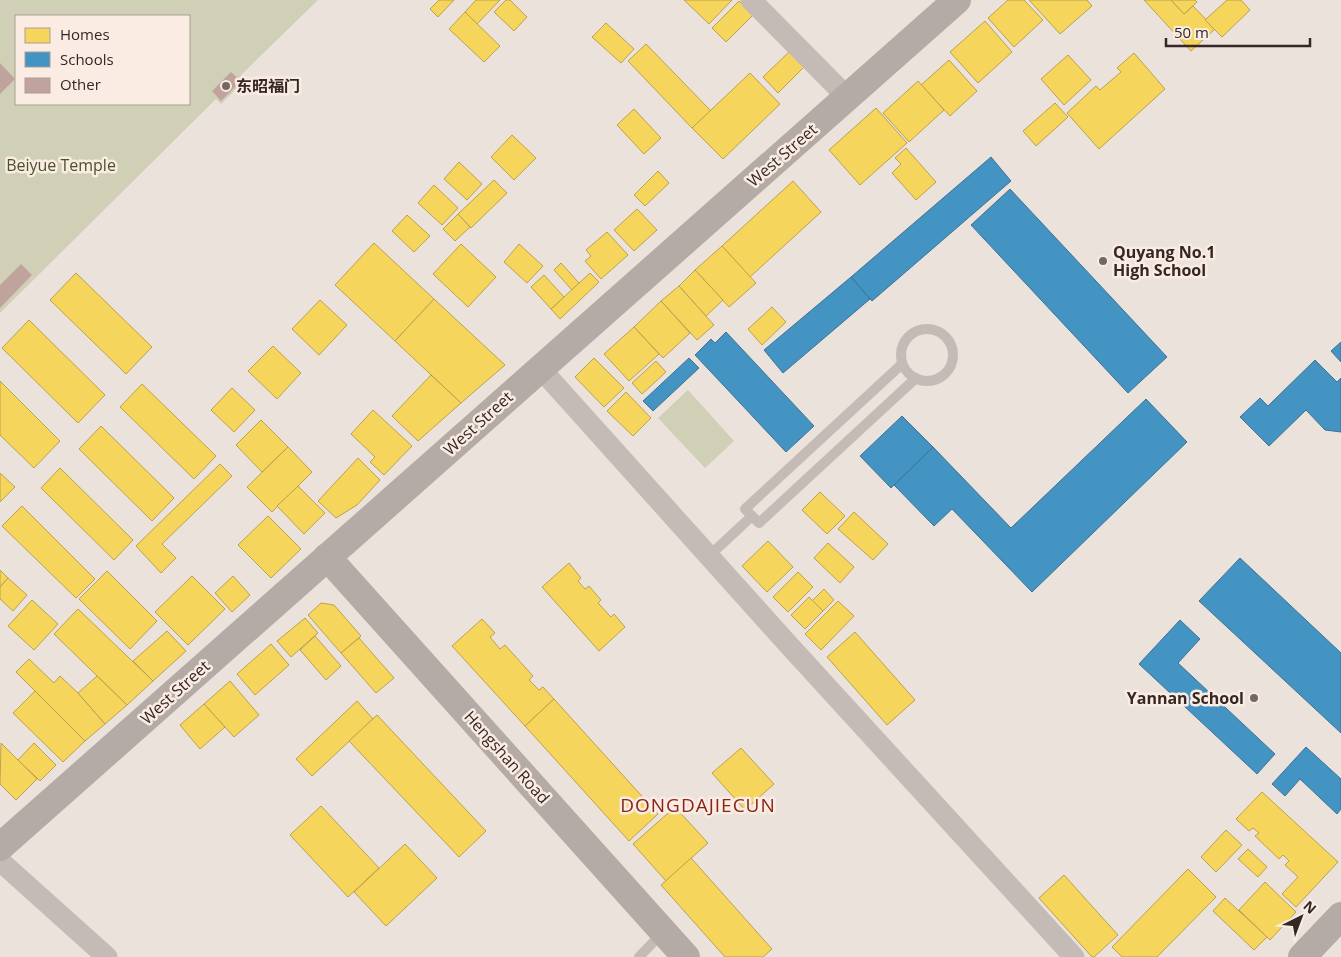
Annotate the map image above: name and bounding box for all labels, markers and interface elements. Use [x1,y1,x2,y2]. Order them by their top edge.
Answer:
legend [15,15,190,105]
scale bar [1166,15,1310,47]
text: 50 m [1174,22,1209,42]
text: Homes [60,24,110,44]
text: Schools [60,49,114,69]
text: Other [60,74,101,94]
place label: 东昭福门 [236,75,300,97]
marker: 东昭福门 [220,80,232,92]
street label: West Street [742,118,822,191]
park label: Beiyue Temple [6,154,116,176]
place label: Quyang No.1 High School [1113,241,1215,281]
marker: Quyang No.1 High School [1097,255,1109,267]
street label: West Street [439,386,518,460]
street label: West Street [136,655,215,729]
place label: Yannan School [1127,687,1244,709]
marker: Yannan School [1248,692,1260,704]
street label: Hengshan Road [459,706,555,808]
district label: DONGDAJIECUN [620,792,776,818]
north arrow [1276,892,1326,942]
text: N [1299,896,1321,918]

